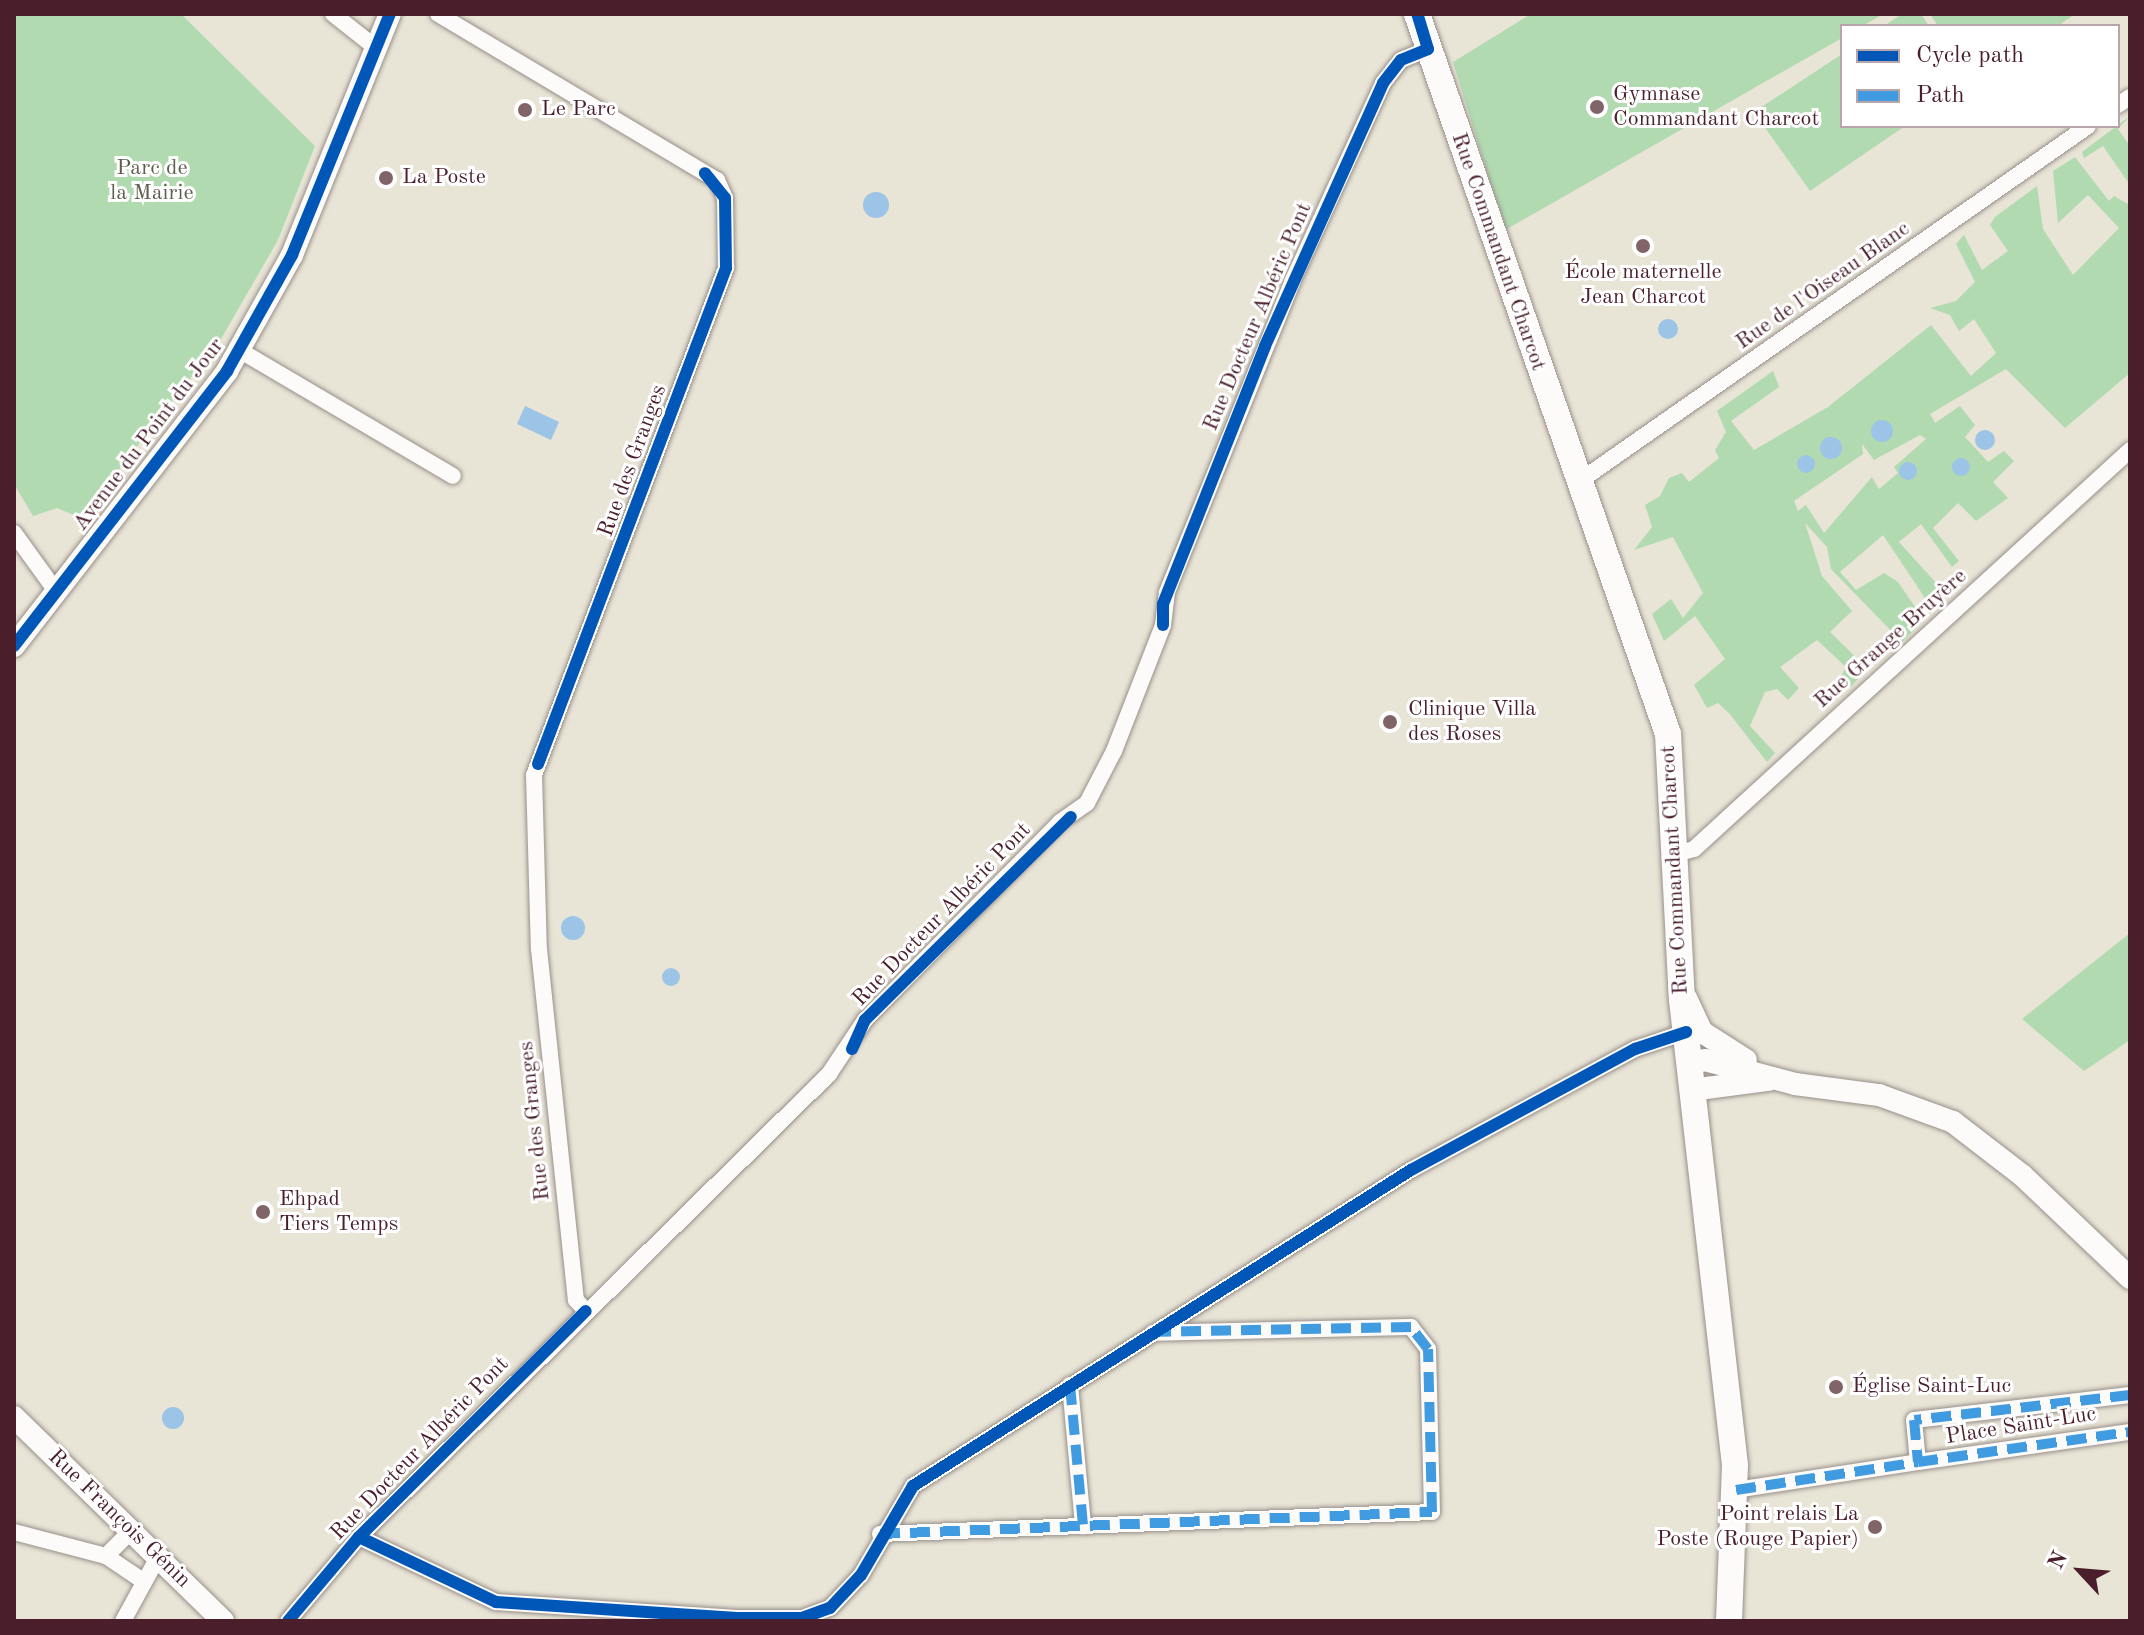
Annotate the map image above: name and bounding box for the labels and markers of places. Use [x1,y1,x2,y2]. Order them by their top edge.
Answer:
place label: Gymnase Commandant Charcot [1613,81,1819,132]
place label: Le Parc [541,97,615,123]
marker: Gymnase Commandant Charcot [1588,98,1606,116]
marker: Le Parc [516,101,534,119]
place label: La Poste [402,165,486,191]
marker: La Poste [377,169,395,187]
marker: École maternelle Jean Charcot [1634,237,1652,255]
place label: École maternelle Jean Charcot [1564,259,1722,310]
place label: Clinique Villa des Roses [1408,696,1536,748]
marker: Clinique Villa des Roses [1379,711,1401,733]
place label: Ehpad Tiers Temps [279,1186,398,1238]
marker: Ehpad Tiers Temps [254,1203,272,1221]
place label: Église Saint-Luc [1852,1374,2011,1400]
marker: Église Saint-Luc [1827,1378,1845,1396]
place label: Point relais La Poste (Rouge Papier) [1657,1501,1859,1552]
marker: Point relais La Poste (Rouge Papier) [1866,1518,1884,1536]

